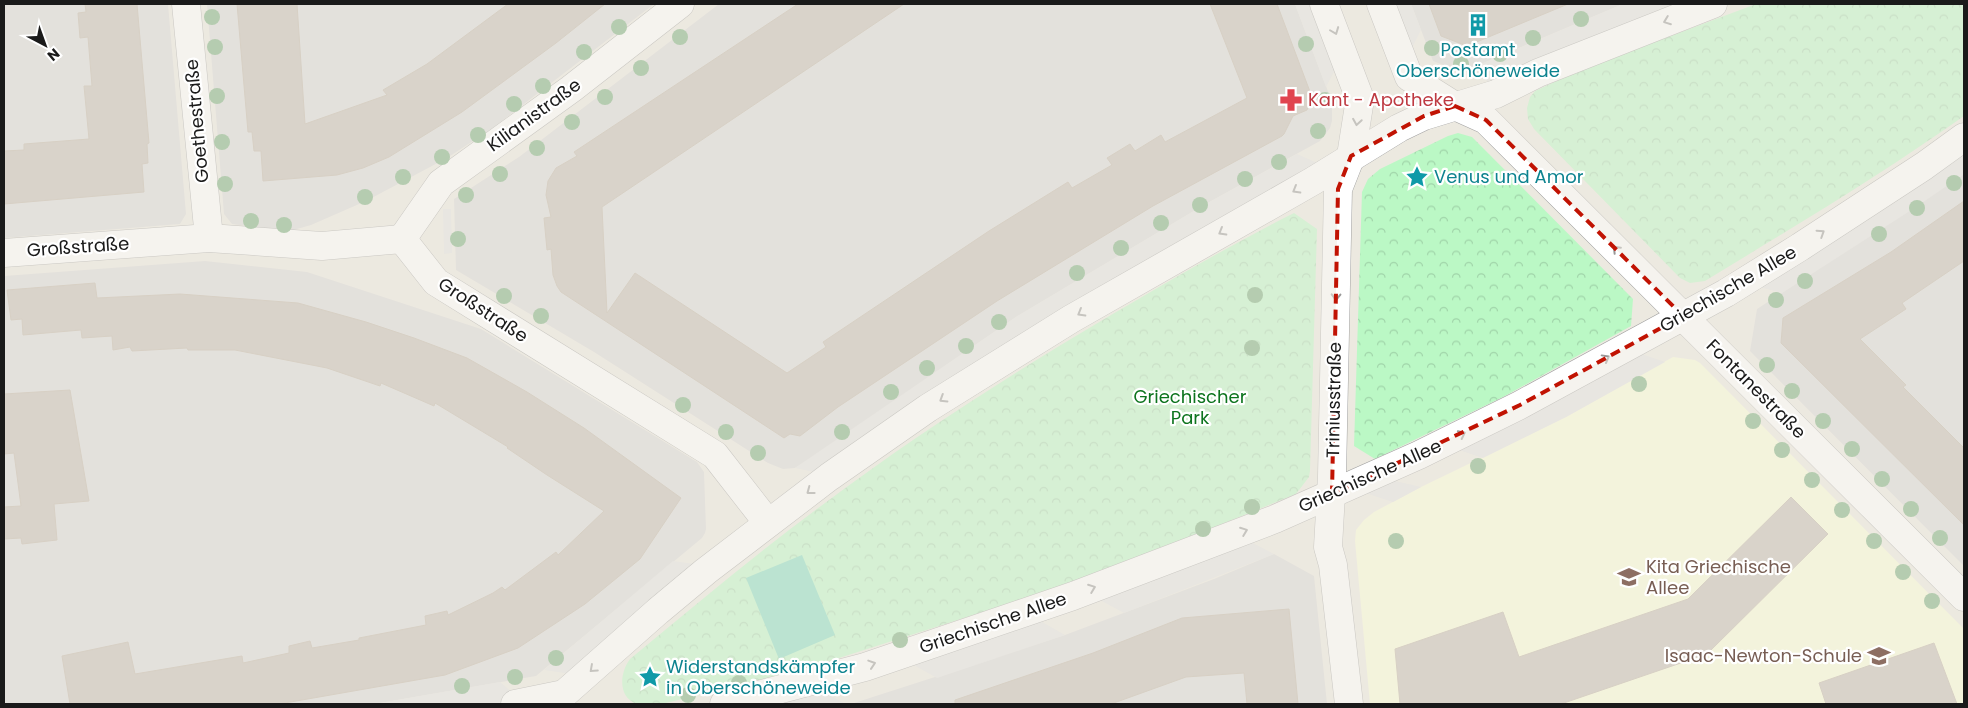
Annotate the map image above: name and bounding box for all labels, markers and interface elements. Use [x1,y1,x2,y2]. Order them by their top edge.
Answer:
building icon: Postamt Oberschöneweide [1465,12,1491,38]
one-way arrow [1663,15,1672,25]
north arrow [20,20,70,70]
one-way arrow [1329,27,1339,35]
place label: Postamt Oberschöneweide [1396,37,1560,83]
text: N [43,44,64,66]
street label: Goethestraße [179,58,214,184]
street label: Kilianistraße [482,72,586,157]
pharmacy icon: Kant - Apotheke [1278,87,1304,113]
place label: Kant - Apotheke [1308,87,1454,112]
one-way arrow [1352,118,1362,127]
place icon: Venus und Amor [1404,164,1430,190]
place label: Venus und Amor [1434,164,1584,189]
one-way arrow [1292,184,1301,194]
one-way arrow [1219,226,1228,236]
street label: Großstraße [26,230,130,263]
one-way arrow [1815,230,1825,239]
street label: Griechische Allee [1655,239,1801,338]
one-way arrow [1613,245,1622,254]
street label: Großstraße [433,271,533,348]
one-way arrow [1331,294,1341,302]
one-way arrow [1077,306,1086,316]
street label: Fontanestraße [1701,333,1812,444]
street label: Triniusstraße [1320,342,1347,458]
one-way arrow [1601,354,1610,364]
park label: Griechischer Park [1134,384,1247,430]
one-way arrow [940,392,949,402]
one-way arrow [1457,430,1466,440]
street label: Griechische Allee [1294,433,1445,518]
one-way arrow [807,486,816,494]
one-way arrow [1239,527,1248,537]
place label: Kita Griechische Allee [1646,554,1791,600]
school or university icon: Kita Griechische Allee [1616,564,1642,590]
one-way arrow [1087,584,1096,595]
street label: Griechische Allee [916,586,1070,659]
place label: Isaac-Newton-Schule [1665,643,1862,668]
school or university icon: Isaac-Newton-Schule [1866,643,1892,669]
place label: Widerstandskämpfer in Oberschöneweide [666,654,855,700]
one-way arrow [868,660,876,670]
one-way arrow [589,663,598,672]
place icon: Widerstandskämpfer in Oberschöneweide [637,664,663,690]

